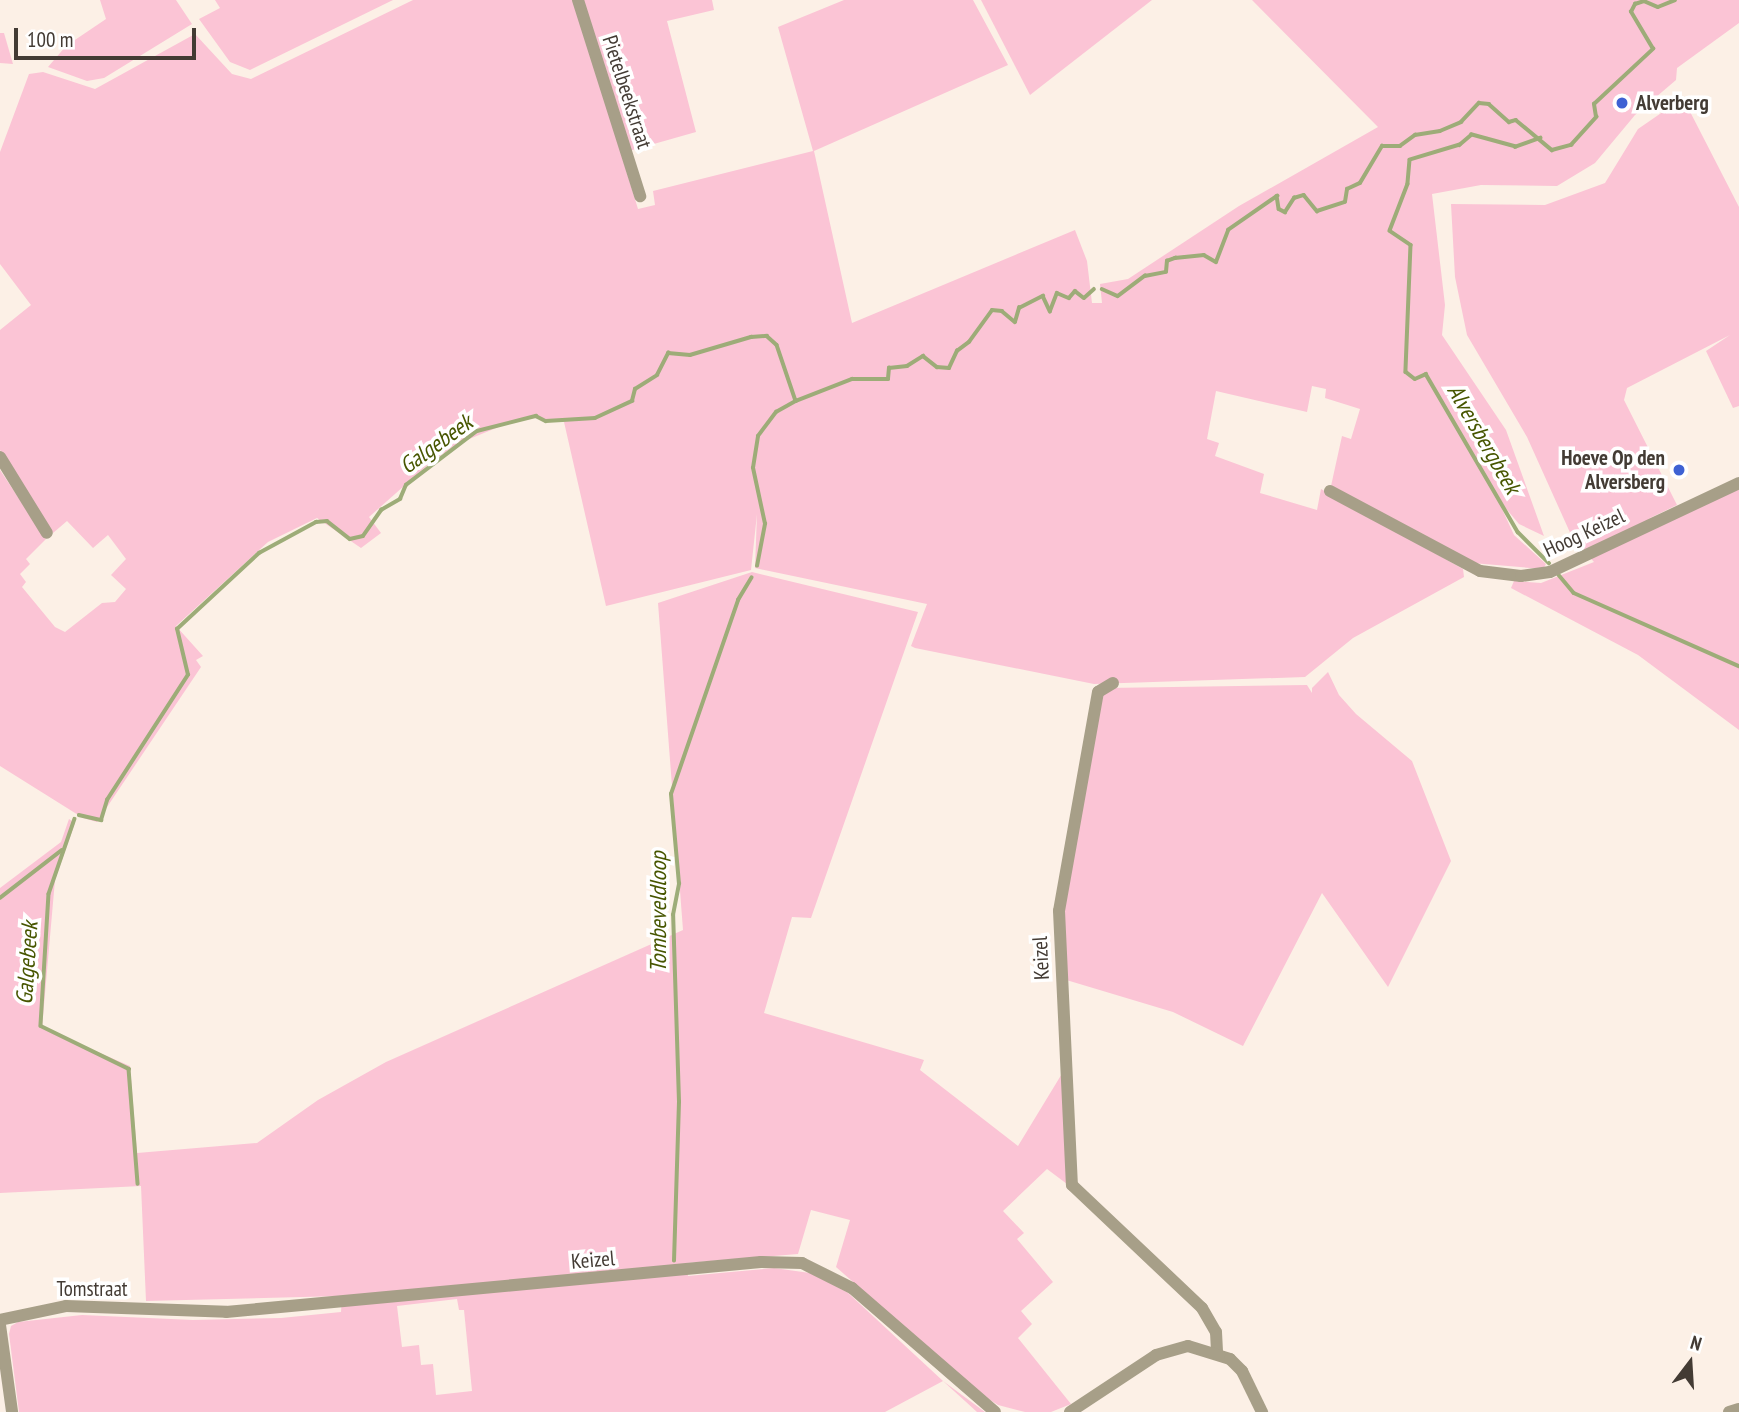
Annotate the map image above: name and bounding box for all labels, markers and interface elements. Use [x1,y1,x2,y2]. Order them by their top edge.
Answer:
scale bar [18,14,200,58]
text: 100 m [27,26,73,53]
street label: Pietelbeekstraat [597,32,657,152]
place label: Alverberg [1636,90,1709,116]
marker: Alverberg [1614,95,1630,111]
water label: Alversbergbeek [1442,379,1526,499]
water label: Galgebeek [394,408,478,480]
place label: Hoeve Op den Alversberg [1561,445,1665,495]
marker: Hoeve Op den Alversberg [1671,462,1687,478]
street label: Hoog Keizel [1539,503,1629,563]
water label: Tombeveldloop [644,852,672,972]
water label: Galgebeek [10,921,44,1005]
street label: Keizel [1027,936,1055,980]
street label: Keizel [570,1246,616,1274]
street label: Tomstraat [56,1276,128,1302]
north arrow [1655,1328,1725,1398]
text: N [1688,1330,1705,1356]

